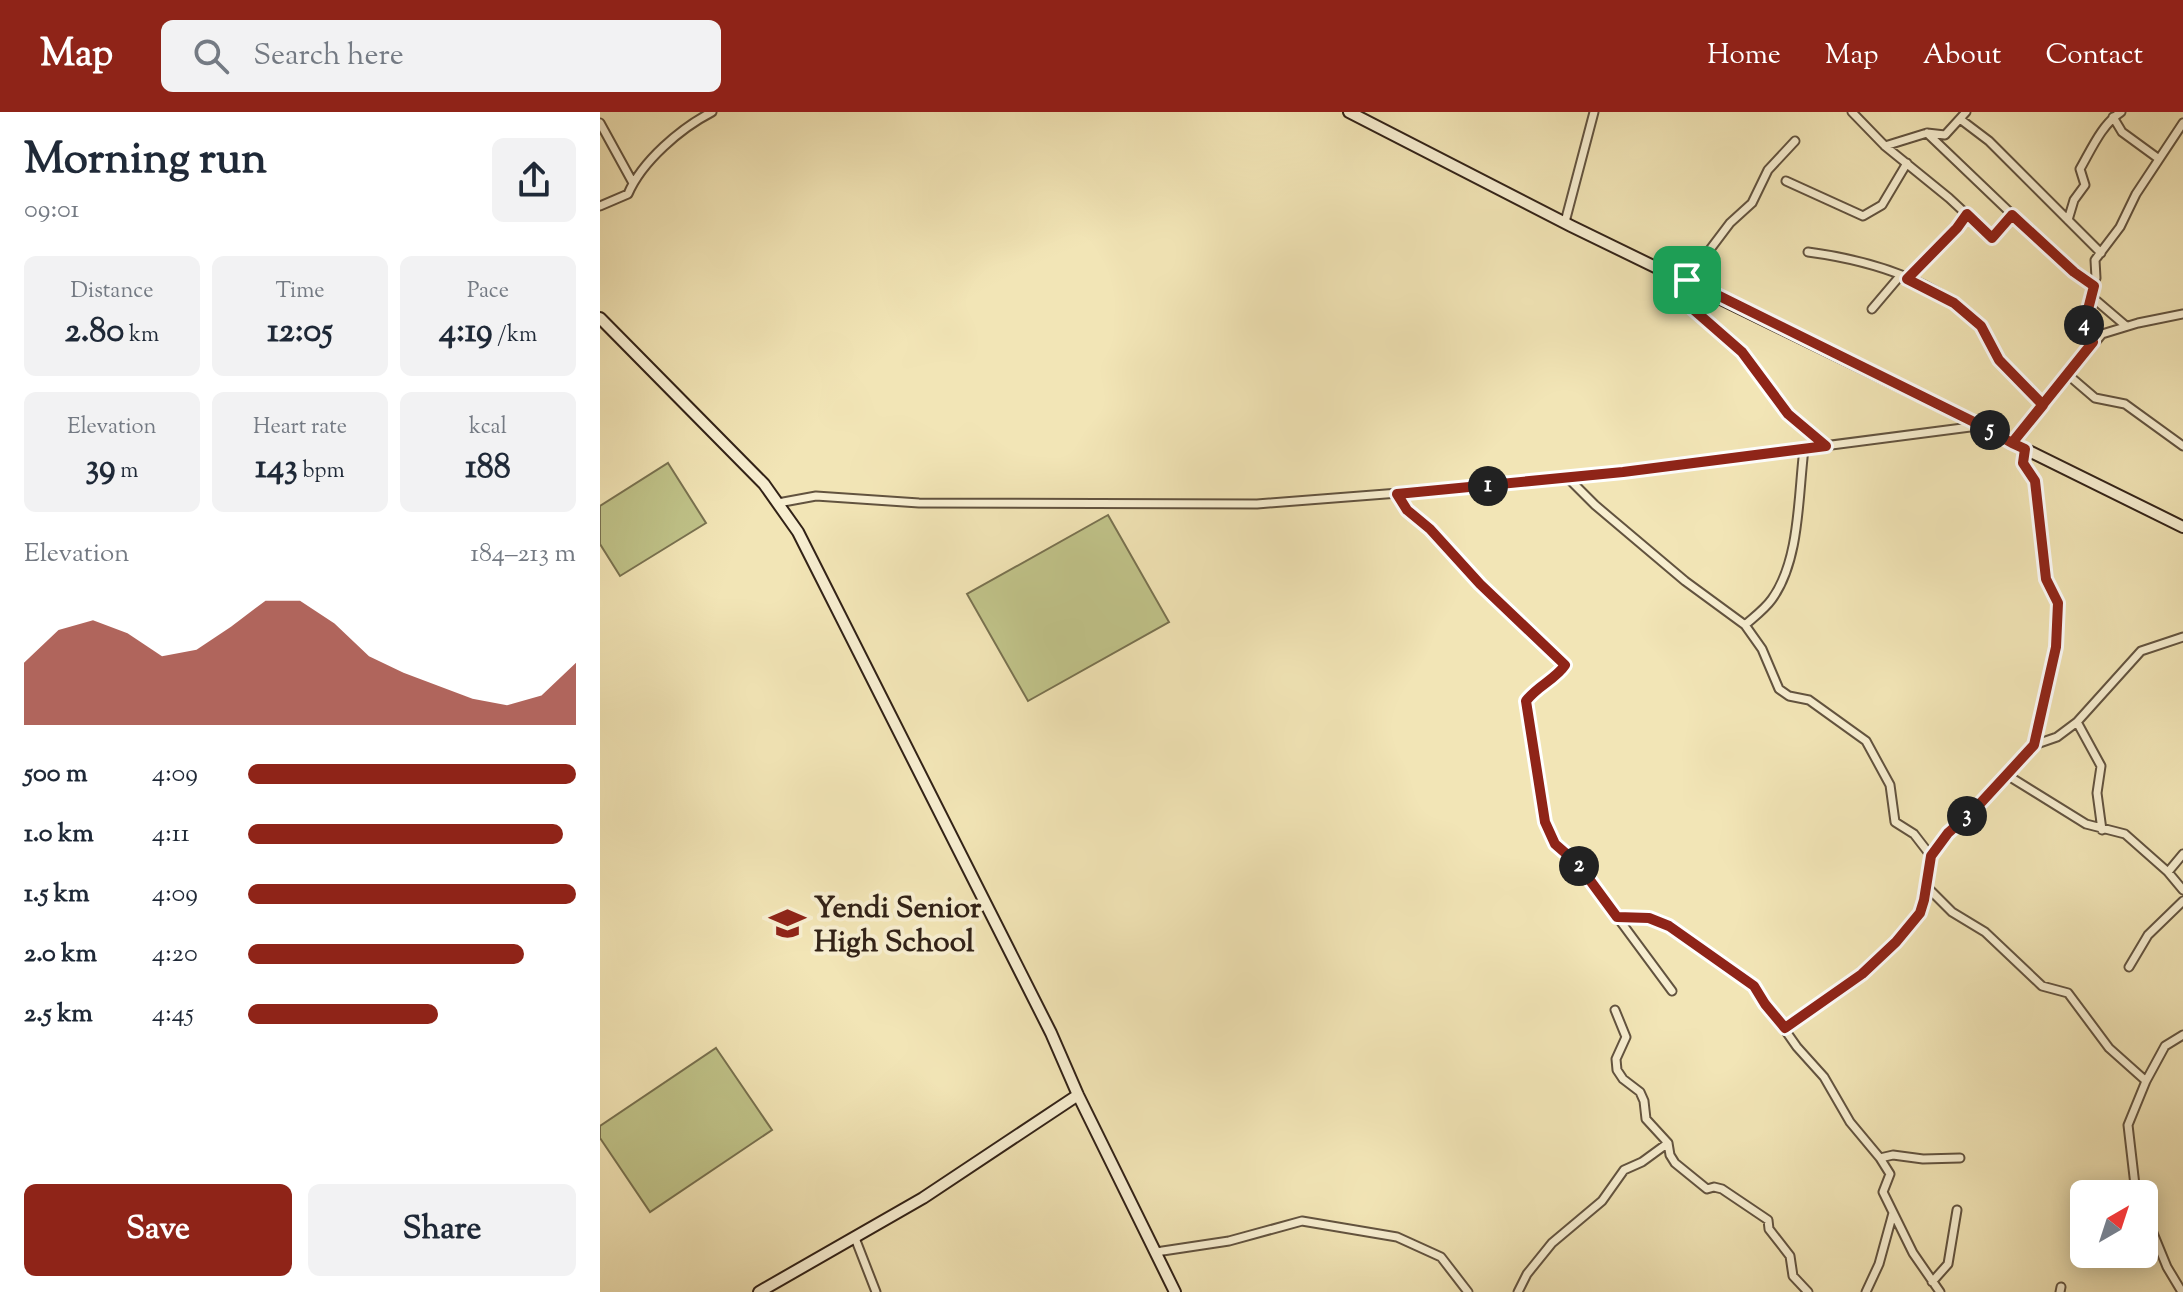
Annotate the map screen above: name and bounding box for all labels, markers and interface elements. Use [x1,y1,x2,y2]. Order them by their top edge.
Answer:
search box [161,20,721,92]
text: Map [40,29,113,83]
icon: search [189,34,233,78]
text: Search here [253,35,404,78]
text: Home [1707,36,1781,76]
text: Map [1825,36,1879,76]
text: About [1923,36,2001,76]
text: Contact [2045,36,2143,76]
text: Morning run [24,130,267,193]
button: share [492,138,576,222]
text: 09:01 [24,192,79,229]
pin [1653,246,1721,314]
icon: arrive [1665,258,1709,302]
text: Distance [71,276,153,308]
text: Time [276,276,324,308]
text: Pace [467,276,509,308]
pin: 4 [2064,305,2104,345]
text: 2.80 [65,308,124,357]
text: 12:05 [267,308,333,357]
text: 4:19 [439,308,493,357]
text: 4 [2078,309,2090,341]
text: km [124,320,159,352]
text: /km [493,320,537,352]
pin: 5 [1970,410,2010,450]
text: Elevation [67,412,157,444]
text: Heart rate [253,412,347,444]
text: kcal [469,412,507,444]
text: 5 [1986,414,1994,446]
text: 39 [86,444,116,493]
text: 143 [255,444,298,493]
text: 188 [465,444,511,493]
text: m [116,456,138,488]
text: bpm [298,456,345,488]
pin: 1 [1468,466,1508,506]
text: 1 [1484,470,1492,502]
text: Elevation [24,536,129,573]
text: 184–213 m [470,536,576,573]
text: 500 m [24,756,87,793]
text: 4:09 [152,756,198,793]
pin: 3 [1947,796,1987,836]
text: 3 [1963,800,1971,832]
text: 1.0 km [24,816,94,853]
text: 4:11 [152,816,190,853]
pin: 2 [1559,846,1599,886]
text: 2 [1574,850,1584,882]
text: 1.5 km [24,876,90,913]
text: 4:09 [152,876,198,913]
place label: Yendi Senior High School [814,888,982,965]
school or university icon: Yendi Senior High School [769,905,807,943]
text: 2.0 km [24,936,97,973]
text: 4:20 [152,936,198,973]
text: 2.5 km [24,996,93,1033]
text: 4:45 [152,996,194,1033]
north arrow [2070,1180,2158,1268]
map controls [2070,1180,2158,1268]
button: Save [24,1184,292,1276]
button: Share [308,1184,576,1276]

